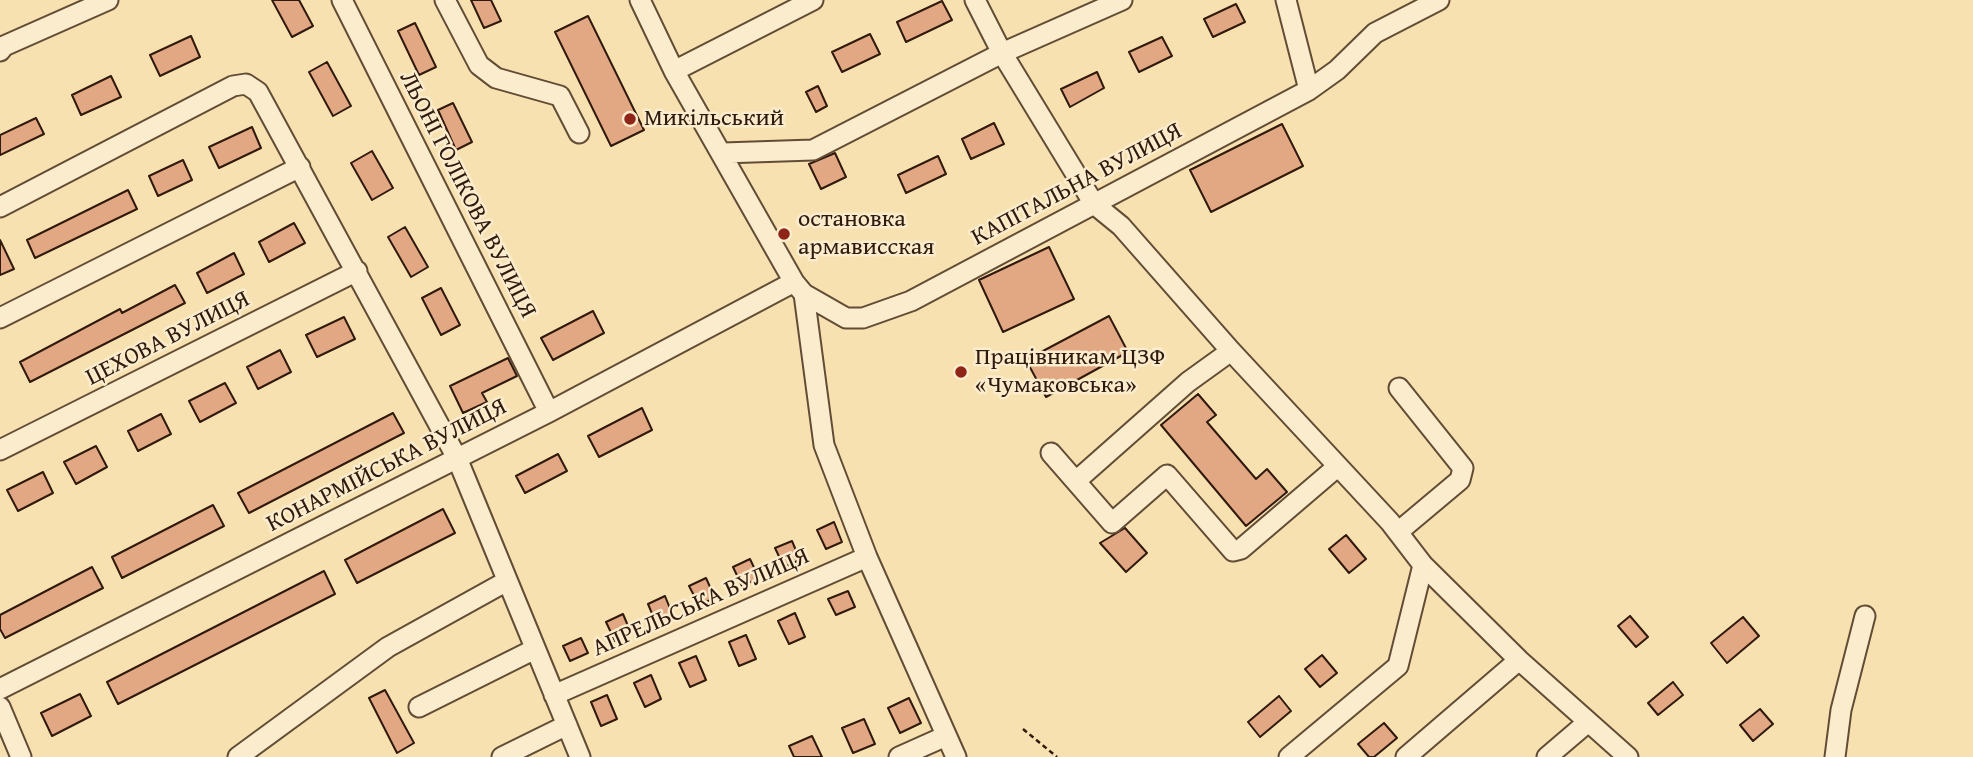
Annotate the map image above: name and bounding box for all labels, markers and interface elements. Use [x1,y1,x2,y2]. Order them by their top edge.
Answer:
street label: ЛЬОНІ ГОЛІКОВА ВУЛИЦЯ [392,67,542,323]
place label: Микільський [644,105,784,133]
marker: Микільський [622,111,638,127]
street label: КАПІТАЛЬНА ВУЛИЦЯ [967,117,1187,253]
place label: остановка армависская [798,206,934,262]
marker: остановка армависская [776,226,792,242]
street label: ЦЕХОВА ВУЛИЦЯ [81,285,255,393]
place label: Працівникам ЦЗФ «Чумаковська» [975,344,1165,400]
marker: Працівникам ЦЗФ «Чумаковська» [953,364,969,380]
street label: КОНАРМІЙСЬКА ВУЛИЦЯ [262,393,512,539]
street label: АПРЕЛЬСЬКА ВУЛИЦЯ [588,542,814,664]

